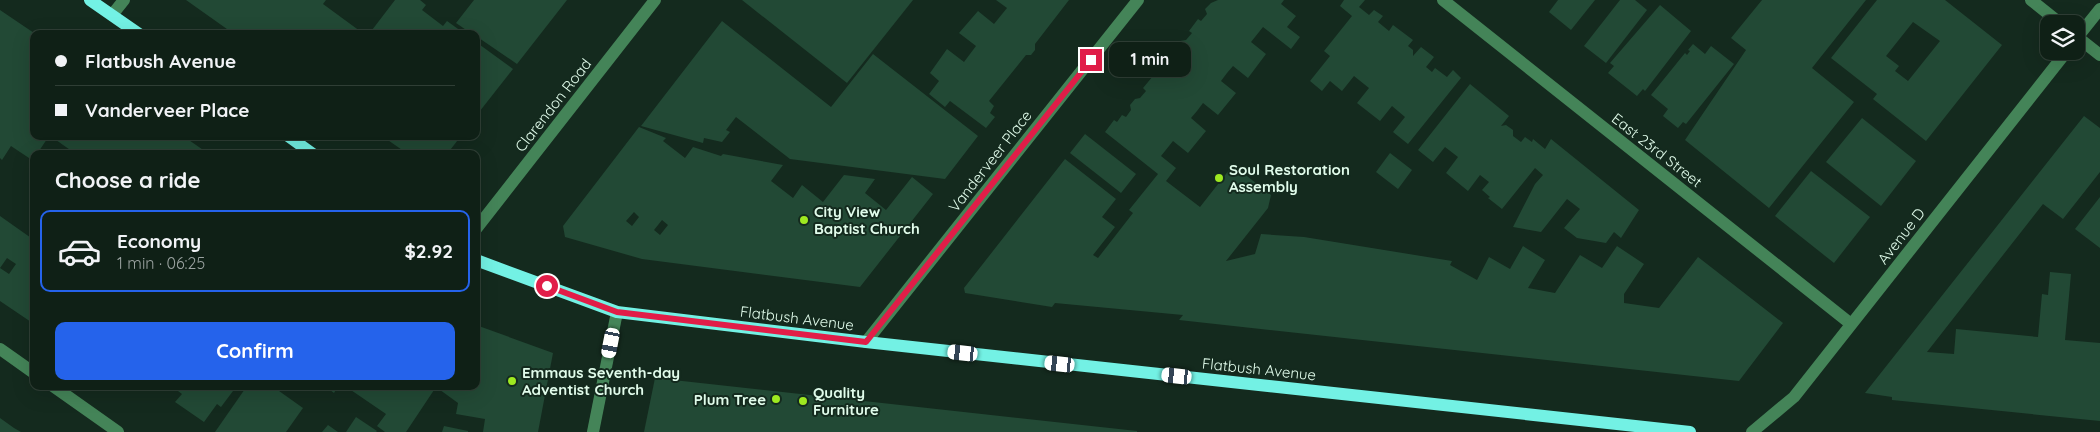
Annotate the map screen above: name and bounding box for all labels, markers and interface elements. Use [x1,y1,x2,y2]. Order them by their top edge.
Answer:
map controls [2040,15,2085,60]
button: layers [2040,15,2085,60]
callout: 1 min [1108,42,1191,78]
text: Flatbush Avenue [85,49,236,73]
route end [1080,49,1102,71]
text: 1 min [1131,49,1169,69]
street label: Clarendon Road [511,55,595,155]
text: Vanderveer Place [85,98,249,122]
street label: Vanderveer Place [944,106,1036,216]
street label: East 23rd Street [1608,109,1706,191]
place label: Soul Restoration Assembly [1229,160,1350,196]
text: Choose a ride [55,166,200,194]
marker: Soul Restoration Assembly [1213,172,1225,184]
place label: City View Baptist Church [814,202,920,238]
street label: Avenue D [1873,204,1929,268]
marker: City View Baptist Church [798,214,810,226]
icon: car [57,229,102,274]
text: Economy [117,229,201,253]
text: $2.92 [405,239,453,263]
text: 1 min · 06:25 [117,253,205,273]
route start [536,275,558,297]
street label: Flatbush Avenue [739,302,855,334]
button: Confirm [55,322,455,380]
car [600,327,621,359]
car [947,344,978,362]
street label: Flatbush Avenue [1201,354,1317,384]
car [1044,355,1075,373]
place label: Emmaus Seventh-day Adventist Church [522,363,680,399]
car [1161,367,1192,385]
marker: Emmaus Seventh-day Adventist Church [506,375,518,387]
place label: Quality Furniture [813,383,879,419]
place label: Plum Tree [694,390,766,409]
marker: Plum Tree [770,393,782,405]
marker: Quality Furniture [797,395,809,407]

